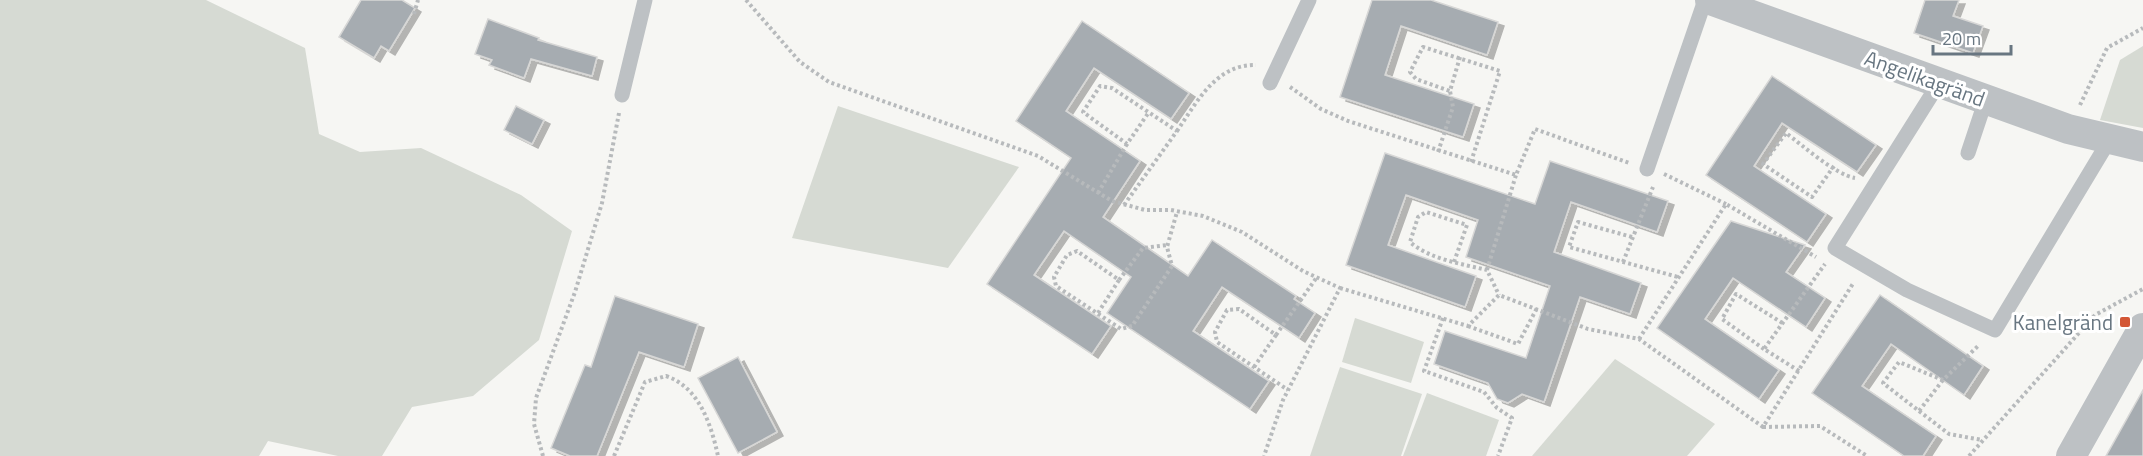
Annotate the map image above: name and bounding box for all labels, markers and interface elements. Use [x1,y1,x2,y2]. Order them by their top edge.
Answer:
scale bar [1933,18,2011,56]
text: 20 m [1942,25,1981,52]
street label: Angelikagränd [1860,41,1990,115]
place label: Kanelgränd [2013,306,2113,338]
marker: Kanelgränd [2118,315,2132,329]

